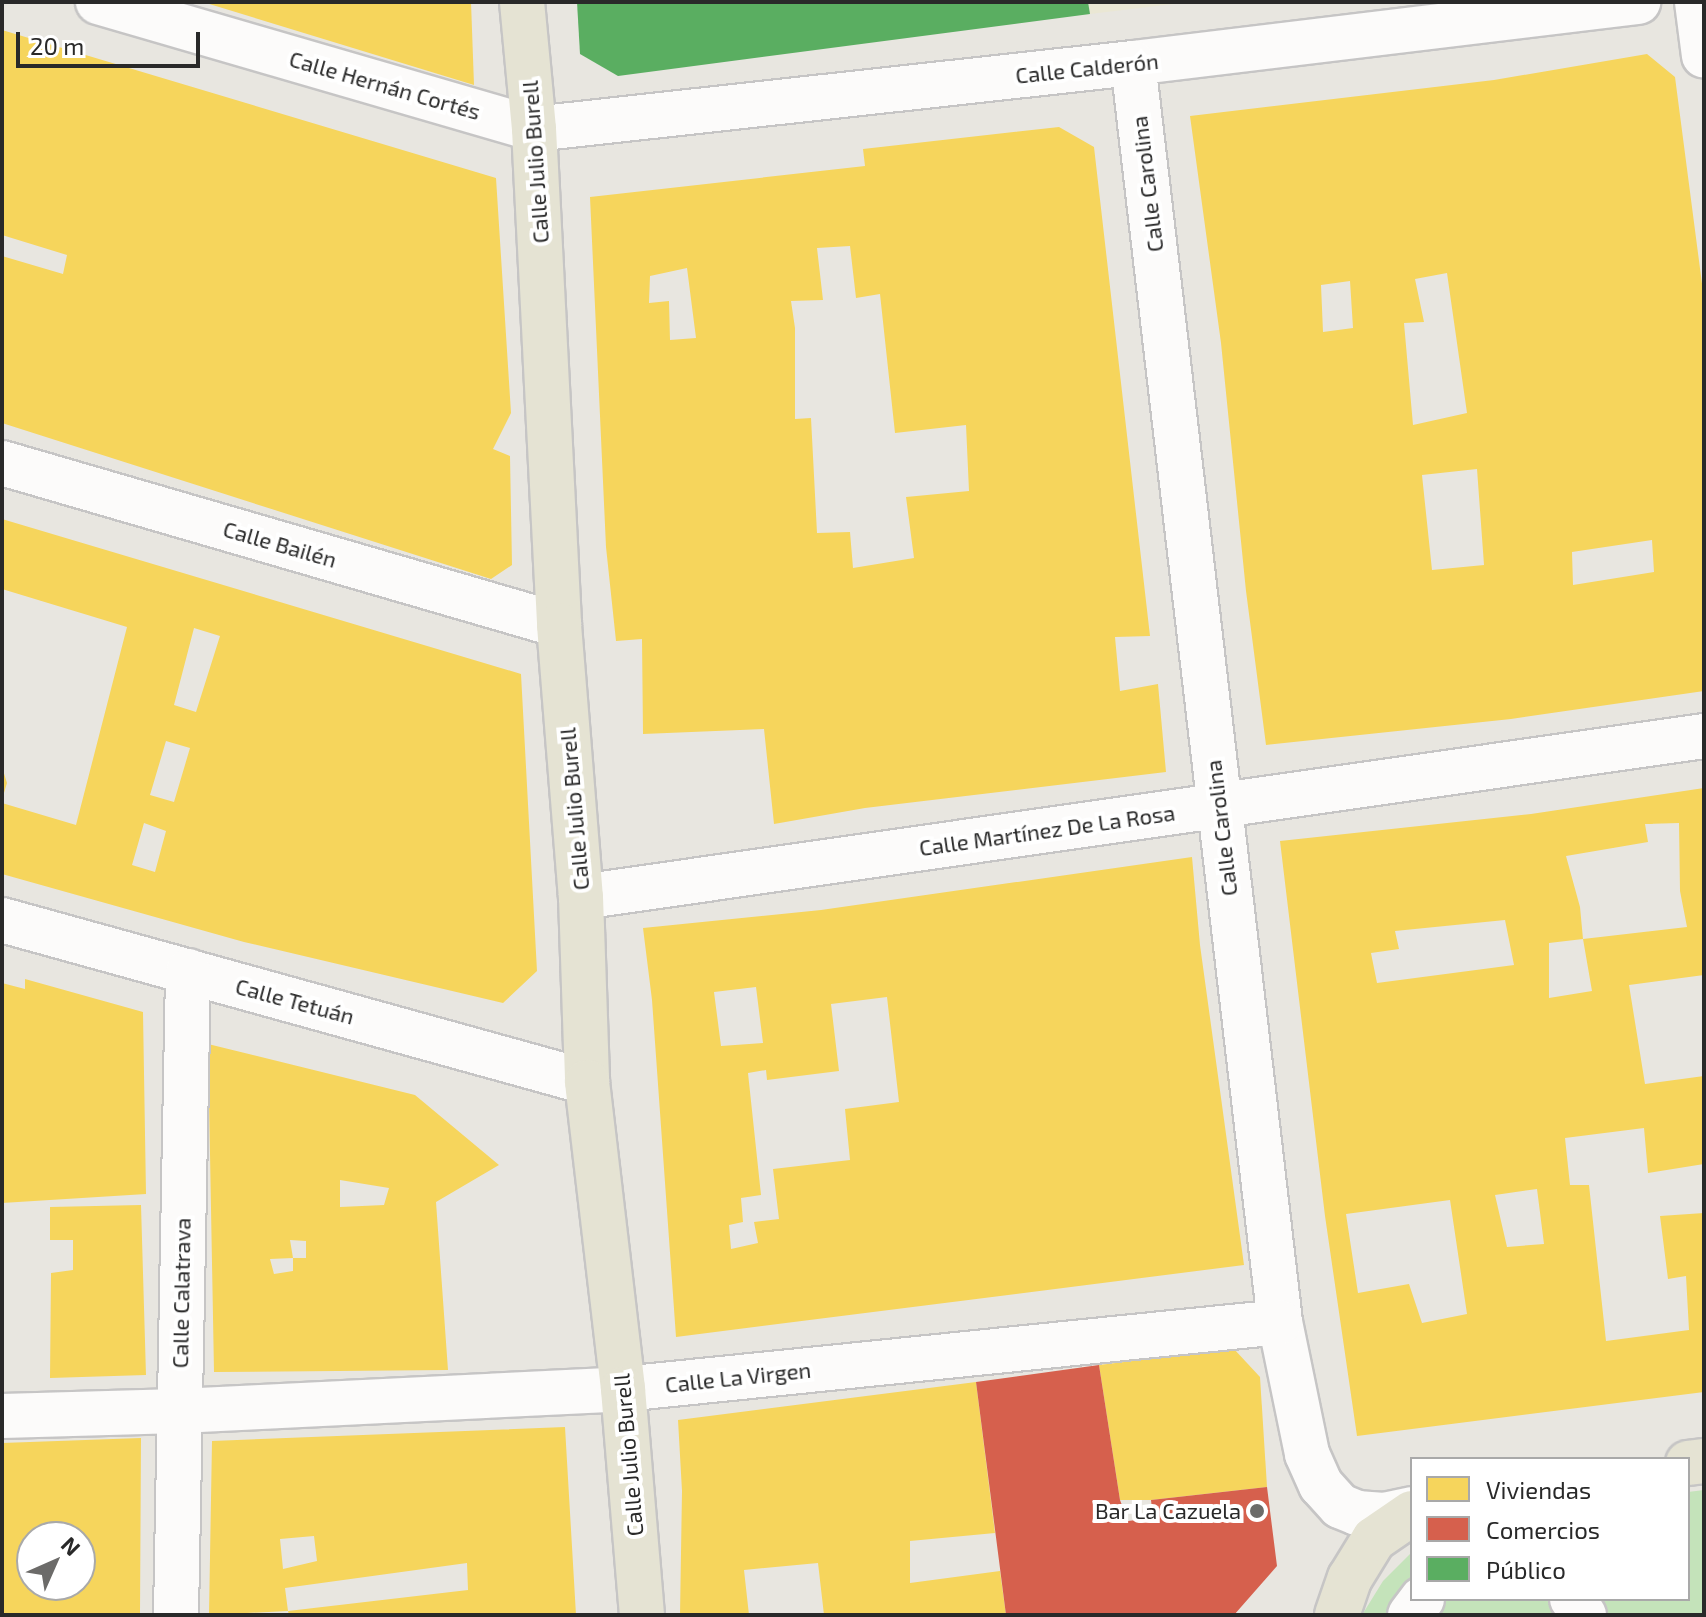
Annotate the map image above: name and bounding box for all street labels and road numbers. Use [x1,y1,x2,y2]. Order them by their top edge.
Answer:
street label: Calle Hernán Cortés [286,45,484,125]
street label: Calle Calderón [1014,47,1160,89]
street label: Calle Julio Burell [516,80,554,244]
street label: Calle Carolina [1126,114,1168,254]
street label: Calle Bailén [220,515,340,573]
street label: Calle Julio Burell [554,726,594,892]
street label: Calle Carolina [1200,758,1242,898]
street label: Calle Martínez De La Rosa [917,799,1177,861]
street label: Calle Tetuán [233,972,357,1030]
street label: Calle Calatrava [166,1218,196,1368]
street label: Calle La Virgen [663,1356,813,1398]
street label: Calle Julio Burell [608,1372,648,1538]

